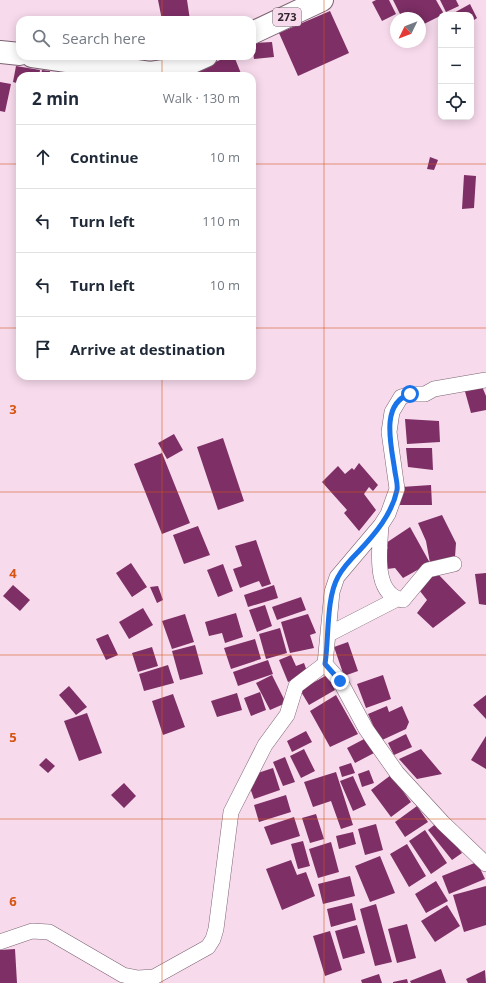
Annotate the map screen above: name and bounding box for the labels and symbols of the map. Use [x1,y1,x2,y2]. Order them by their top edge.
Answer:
road number: 273 [273,8,301,26]
north arrow [390,12,426,48]
route start [401,385,419,403]
text: 3 [9,400,17,418]
text: 4 [9,564,17,582]
route end [331,672,349,690]
text: 5 [9,728,17,746]
text: 6 [9,892,17,910]

